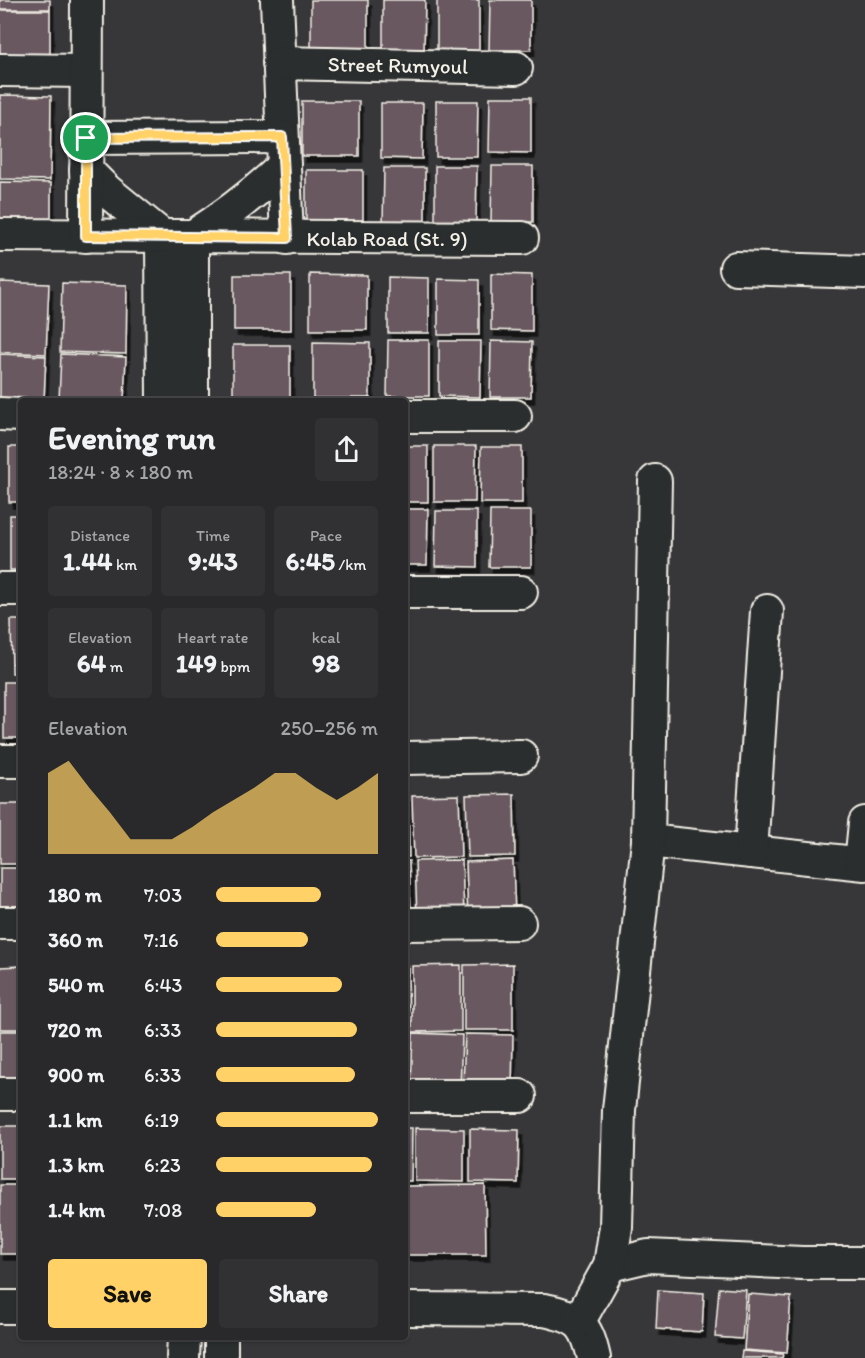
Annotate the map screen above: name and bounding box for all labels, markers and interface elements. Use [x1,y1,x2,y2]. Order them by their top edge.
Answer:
street label: Street Rumyoul [328,51,468,79]
pin [60,112,111,163]
icon: arrive [69,121,102,154]
street label: Kolab Road (St. 9) [306,226,468,251]
text: Evening run [48,418,215,457]
button: share [315,418,378,481]
text: 18:24 · 8 × 180 m [48,460,193,484]
text: Distance [70,526,130,545]
text: Time [196,526,230,545]
text: Pace [310,526,342,545]
text: 1.44 [63,545,112,577]
text: 9:43 [188,545,238,577]
text: 6:45 [286,545,335,577]
text: km [112,555,137,574]
text: /km [335,555,366,574]
text: Elevation [68,628,132,647]
text: Heart rate [178,628,248,647]
text: kcal [312,628,340,647]
text: 64 [77,647,106,679]
text: 149 [176,647,217,679]
text: 98 [312,647,340,679]
text: m [106,657,123,676]
text: bpm [217,657,250,676]
text: Elevation [48,716,127,740]
text: 250–256 m [281,716,378,740]
text: 180 m [48,883,102,907]
text: 7:03 [144,883,182,907]
text: 360 m [48,928,103,952]
text: 7:16 [144,928,179,952]
text: 540 m [48,973,104,997]
text: 6:43 [144,973,182,997]
text: 720 m [48,1018,102,1042]
text: 6:33 [144,1018,181,1042]
text: 900 m [48,1063,104,1087]
text: 6:33 [144,1063,181,1087]
text: 1.1 km [48,1108,102,1132]
text: 6:19 [144,1108,179,1132]
text: 1.3 km [48,1153,104,1177]
text: 6:23 [144,1153,181,1177]
text: 1.4 km [48,1198,105,1222]
text: 7:08 [144,1198,182,1222]
button: Save [48,1259,207,1328]
button: Share [219,1259,378,1328]

